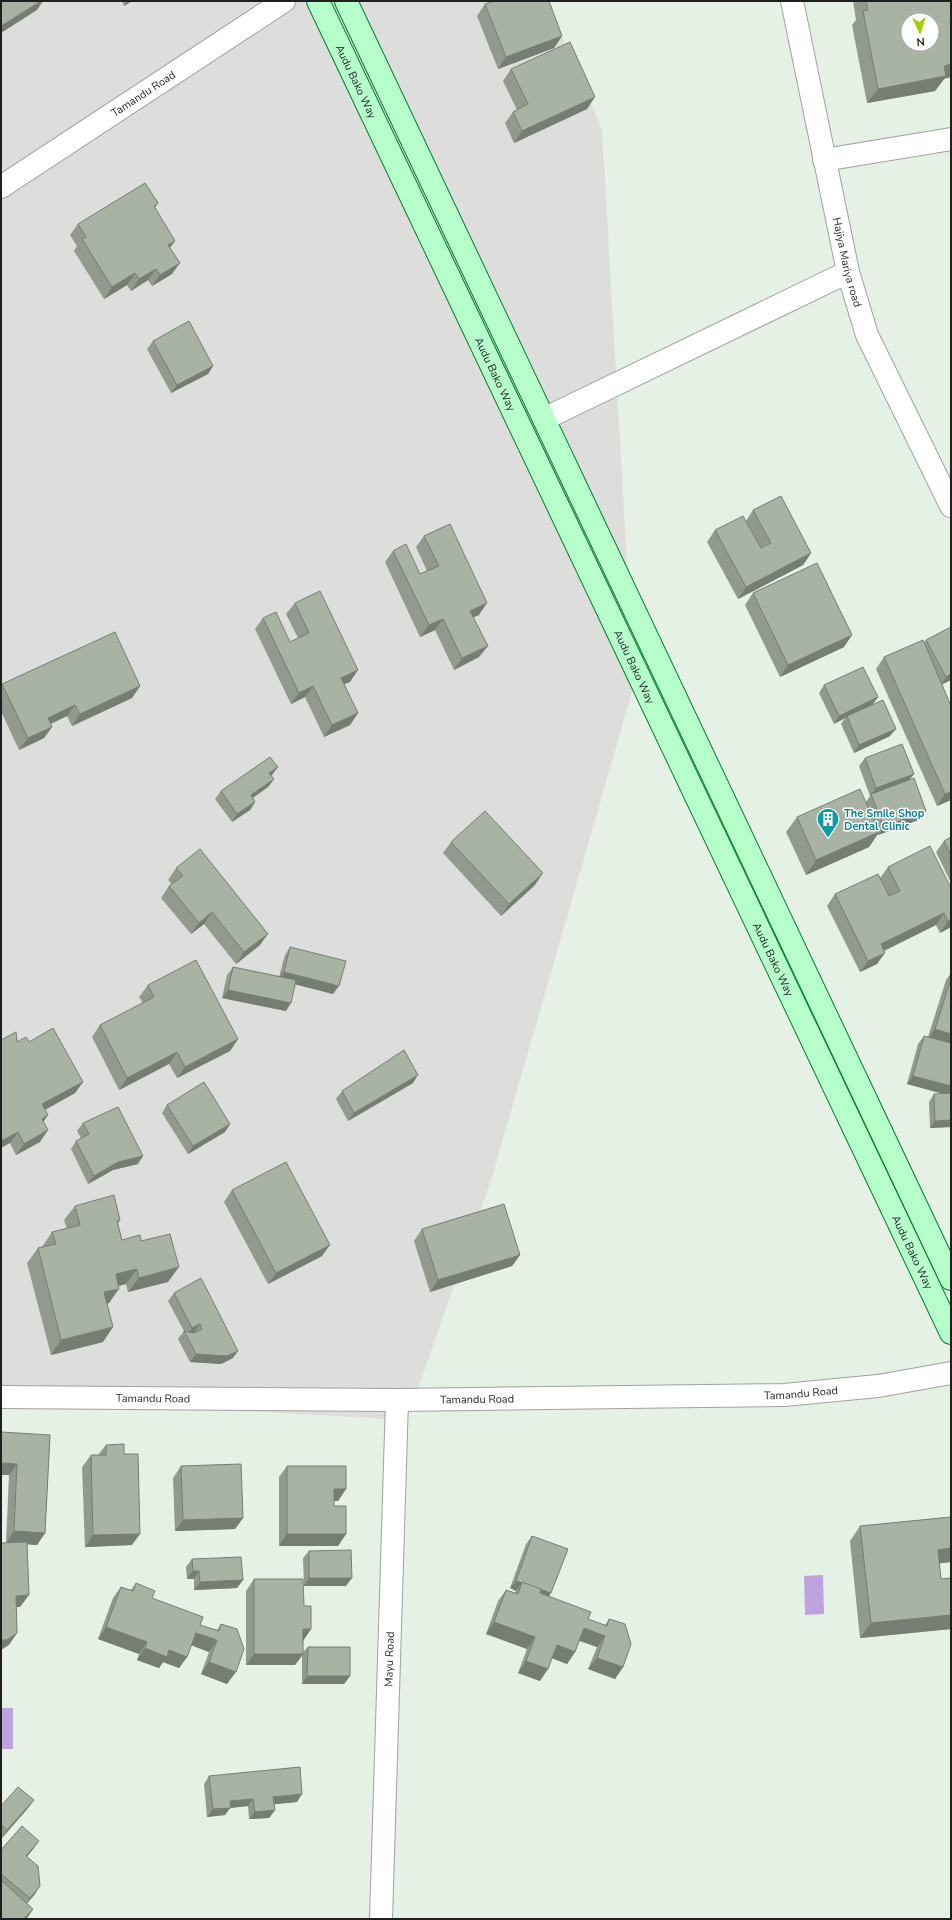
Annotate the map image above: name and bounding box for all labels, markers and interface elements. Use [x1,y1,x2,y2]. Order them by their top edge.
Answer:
north arrow [900,12,940,52]
text: N [916,34,925,49]
street label: Audu Bako Way [332,42,380,121]
street label: Tamandu Road [108,67,178,121]
street label: Hajiya Mariya road [829,216,865,309]
street label: Audu Bako Way [471,335,519,414]
street label: Audu Bako Way [610,627,658,707]
building icon: The Smile Shop Dental Clinic [815,806,841,839]
place label: The Smile Shop Dental Clinic [844,806,925,834]
street label: Audu Bako Way [749,920,797,999]
street label: Audu Bako Way [888,1213,936,1292]
street label: Tamandu Road [764,1383,839,1403]
street label: Tamandu Road [116,1391,190,1406]
street label: Tamandu Road [440,1391,514,1407]
street label: Mayu Road [381,1631,398,1687]

